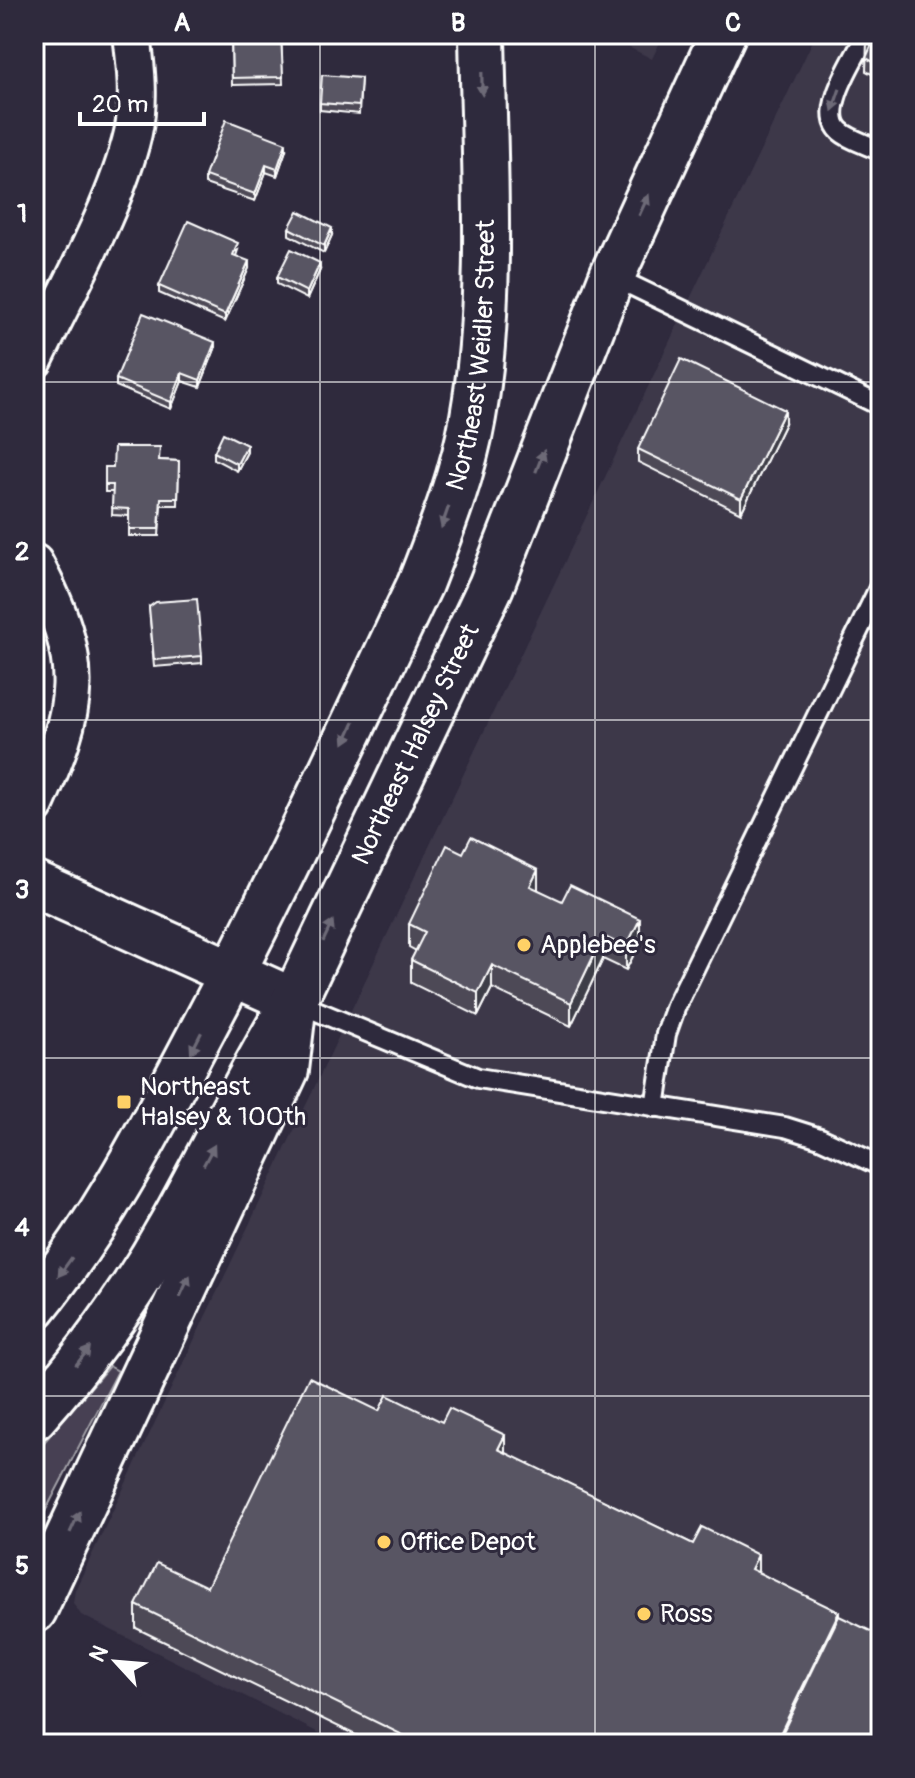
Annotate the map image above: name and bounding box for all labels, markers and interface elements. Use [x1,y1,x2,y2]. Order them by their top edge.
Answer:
text: A [174,7,191,39]
text: B [451,7,465,39]
text: C [725,7,741,39]
one-way arrow [476,72,489,97]
scale bar [80,76,204,126]
one-way arrow [830,88,842,112]
text: 20 m [92,90,148,119]
one-way arrow [637,193,651,217]
text: 1 [17,198,27,230]
street label: Northeast Weidler Street [439,219,502,495]
one-way arrow [534,449,547,473]
one-way arrow [439,505,451,529]
text: 2 [15,536,29,568]
street label: Northeast Halsey Street [345,618,487,870]
one-way arrow [342,721,356,744]
text: 3 [15,874,29,906]
one-way arrow [321,919,335,942]
place label: Applebee's [540,929,656,961]
marker: Applebee's [515,936,533,954]
one-way arrow [189,1031,203,1054]
place label: Northeast Halsey & 100th [140,1071,306,1133]
marker: Northeast Halsey & 100th [115,1093,133,1111]
one-way arrow [202,1144,215,1167]
text: 4 [14,1212,30,1244]
one-way arrow [58,1256,73,1277]
one-way arrow [178,1274,192,1298]
one-way arrow [75,1346,91,1367]
one-way arrow [68,1510,82,1533]
place label: Office Depot [400,1526,536,1558]
marker: Office Depot [375,1533,393,1551]
text: 5 [15,1550,29,1582]
place label: Ross [660,1598,713,1630]
marker: Ross [635,1605,653,1623]
north arrow [76,1622,156,1702]
text: N [83,1641,115,1666]

